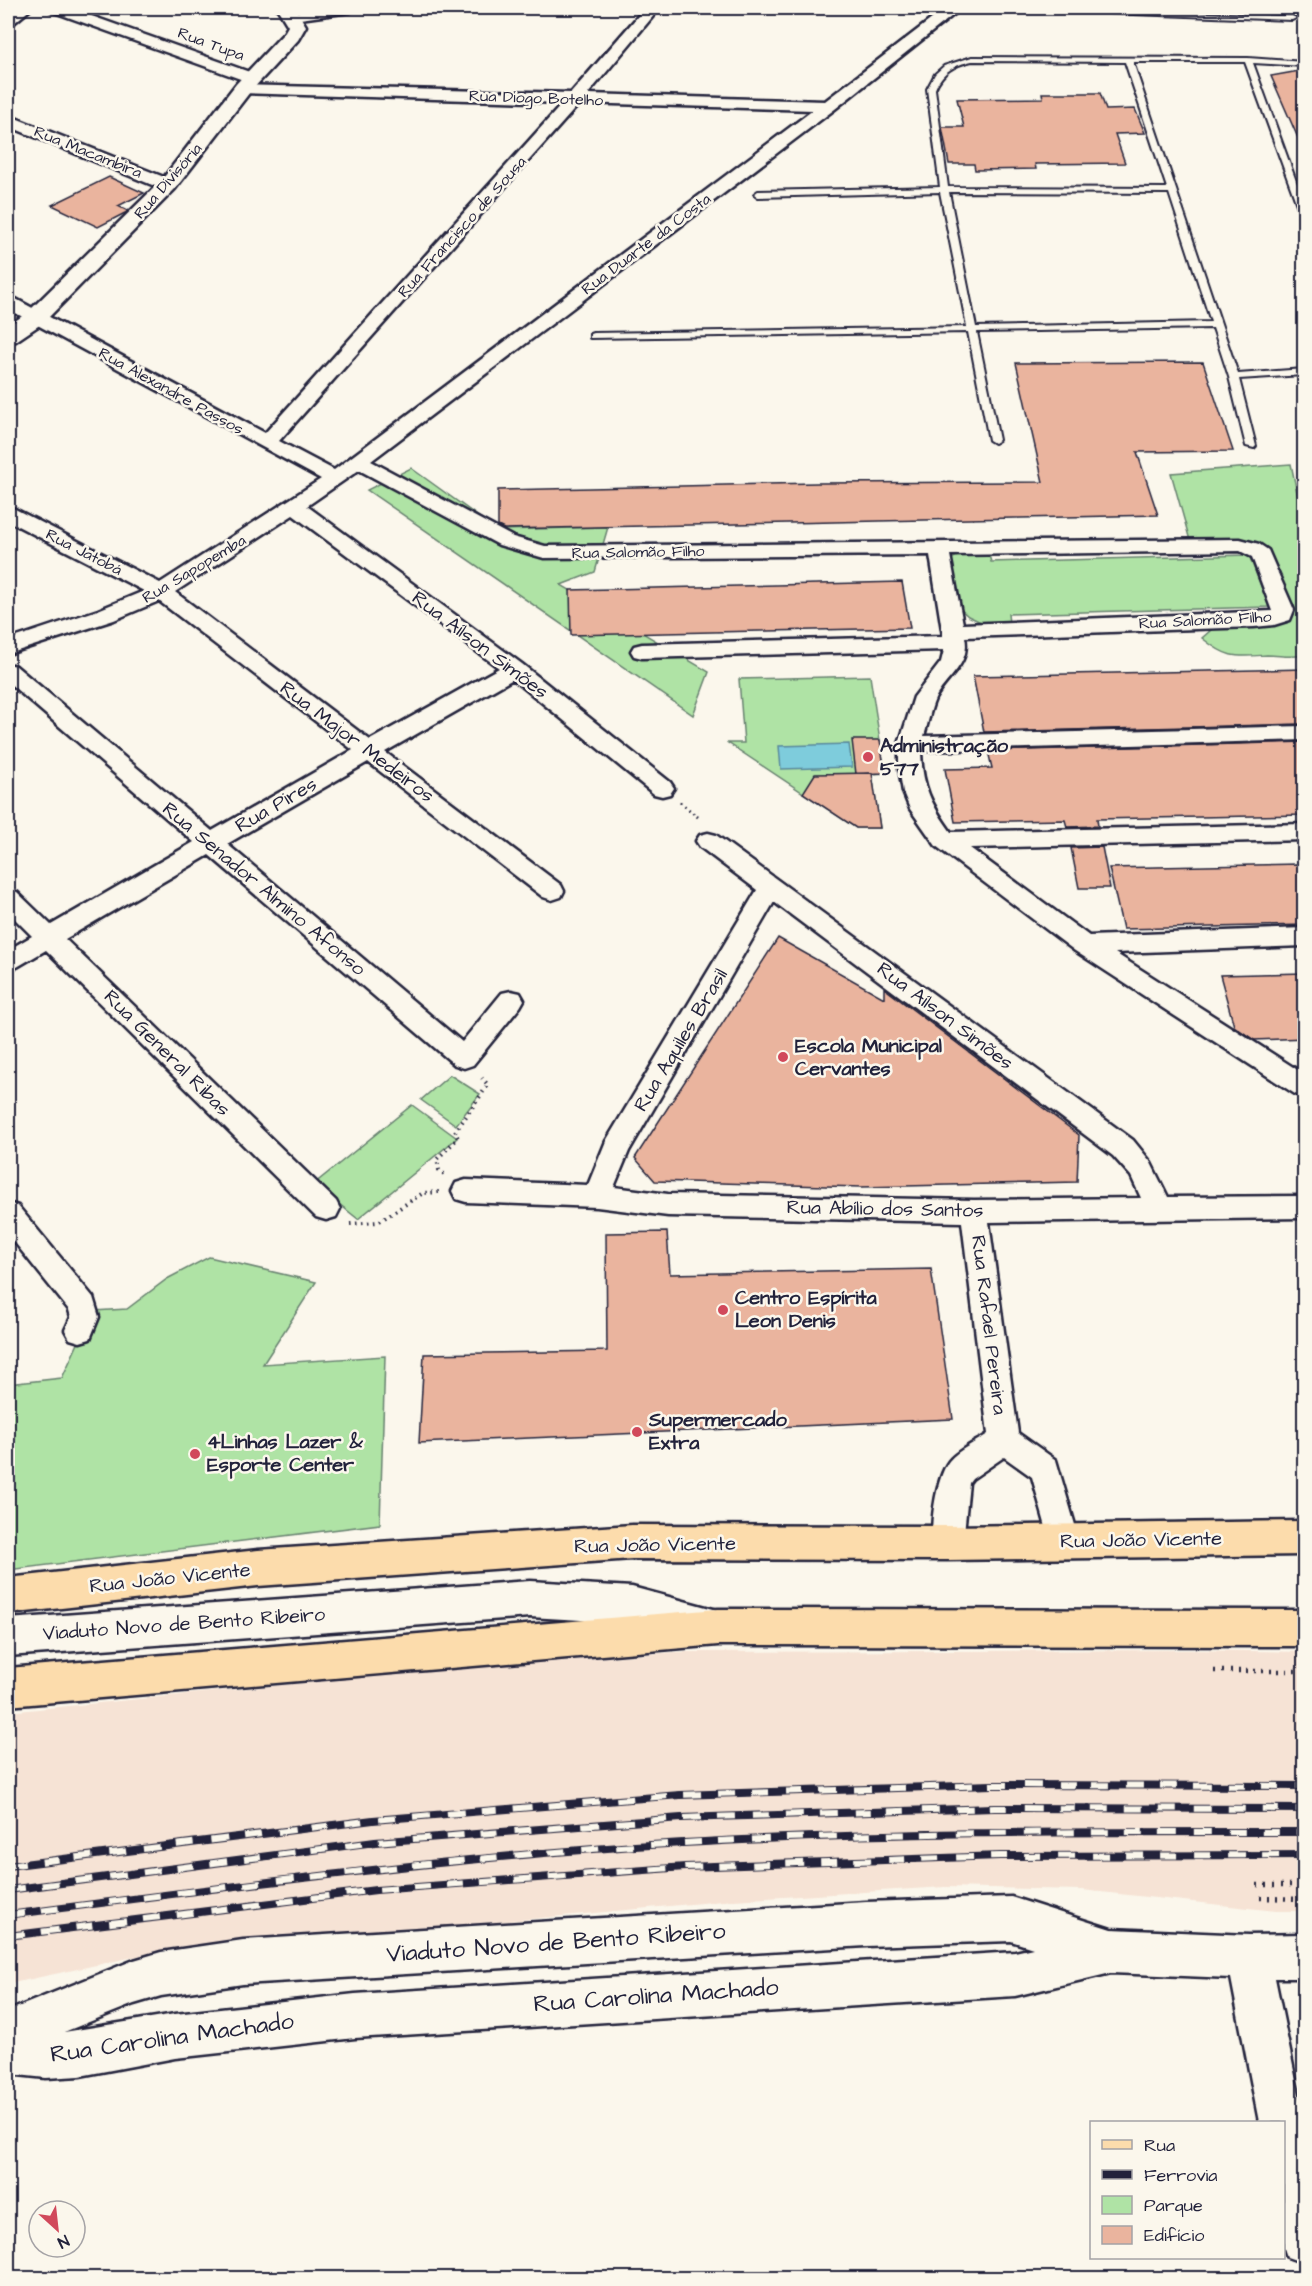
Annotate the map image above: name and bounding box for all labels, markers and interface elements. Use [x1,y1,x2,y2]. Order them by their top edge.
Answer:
street label: Rua Tupa [175,22,247,66]
street label: Rua Diogo Botelho [468,85,604,112]
street label: Rua Macambira [31,120,145,184]
street label: Rua Divisória [129,138,207,224]
street label: Rua Francisco de Sousa [393,152,531,302]
street label: Rua Duarte da Costa [577,188,715,300]
street label: Rua Alexandre Passos [95,342,247,440]
street label: Rua Jatobá [42,523,126,581]
street label: Rua Sapopemba [138,529,250,609]
street label: Rua Salomão Filho [571,540,705,564]
street label: Rua Aílson Simões [406,584,554,706]
street label: Rua Salomão Filho [1138,606,1272,634]
street label: Rua Major Medeiros [274,675,440,809]
place label: Administração 577 [880,732,1009,783]
marker: Administração 577 [861,750,875,764]
street label: Rua Pires [230,770,322,840]
street label: Rua Senador Almino Afonso [156,795,372,983]
street label: Rua Aílson Simões [871,955,1019,1077]
street label: Rua Aquiles Brasil [627,963,735,1117]
street label: Rua General Ribas [97,983,237,1123]
place label: Escola Municipal Cervantes [795,1032,942,1083]
marker: Escola Municipal Cervantes [776,1050,790,1064]
street label: Rua Abílio dos Santos [786,1193,984,1225]
street label: Rua Rafael Pereira [964,1234,1014,1416]
place label: Centro Espírita Leon Denis [735,1284,878,1335]
marker: Centro Espírita Leon Denis [716,1303,730,1317]
place label: Supermercado Extra [648,1406,788,1457]
marker: Supermercado Extra [630,1425,644,1439]
place label: 4Linhas Lazer & Esporte Center [207,1428,363,1479]
marker: 4Linhas Lazer & Esporte Center [188,1447,202,1461]
street label: Rua João Vicente [1060,1525,1222,1555]
street label: Rua João Vicente [574,1530,736,1560]
street label: Rua João Vicente [88,1556,252,1600]
street label: Viaduto Novo de Bento Ribeiro [42,1600,326,1648]
street label: Viaduto Novo de Bento Ribeiro [385,1914,727,1972]
street label: Rua Carolina Machado [532,1970,780,2022]
street label: Rua Carolina Machado [48,2004,296,2072]
legend [1090,2121,1285,2259]
text: Rua [1144,2133,1175,2158]
text: Ferrovia [1144,2163,1217,2188]
text: Parque [1144,2193,1203,2218]
north arrow [27,2199,87,2259]
text: Edifício [1144,2223,1204,2248]
text: N [54,2229,73,2254]

